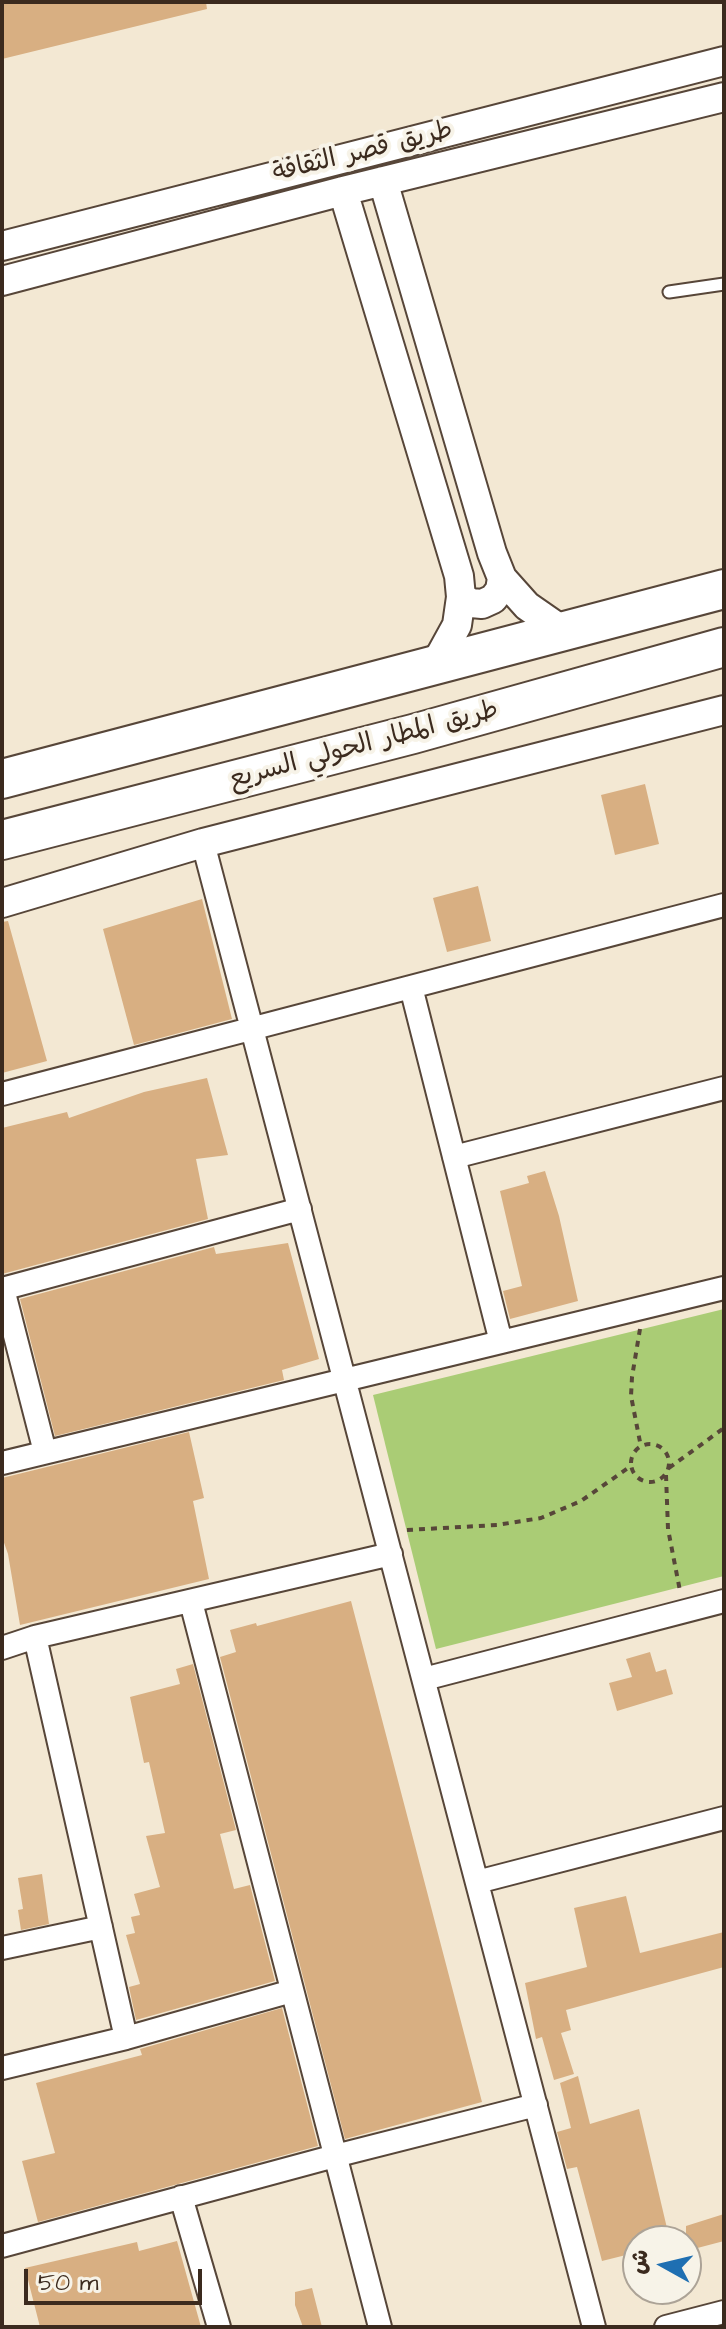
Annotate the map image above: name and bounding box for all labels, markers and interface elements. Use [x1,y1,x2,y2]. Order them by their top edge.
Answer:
street label: طريق قصر الثقافة [270,116,456,190]
street label: طريق المطار الحولي السريع [226,695,502,797]
north arrow [622,2225,702,2305]
text: ش [623,2248,657,2276]
scale bar [28,2253,206,2303]
text: 50 m [38,2266,98,2300]

